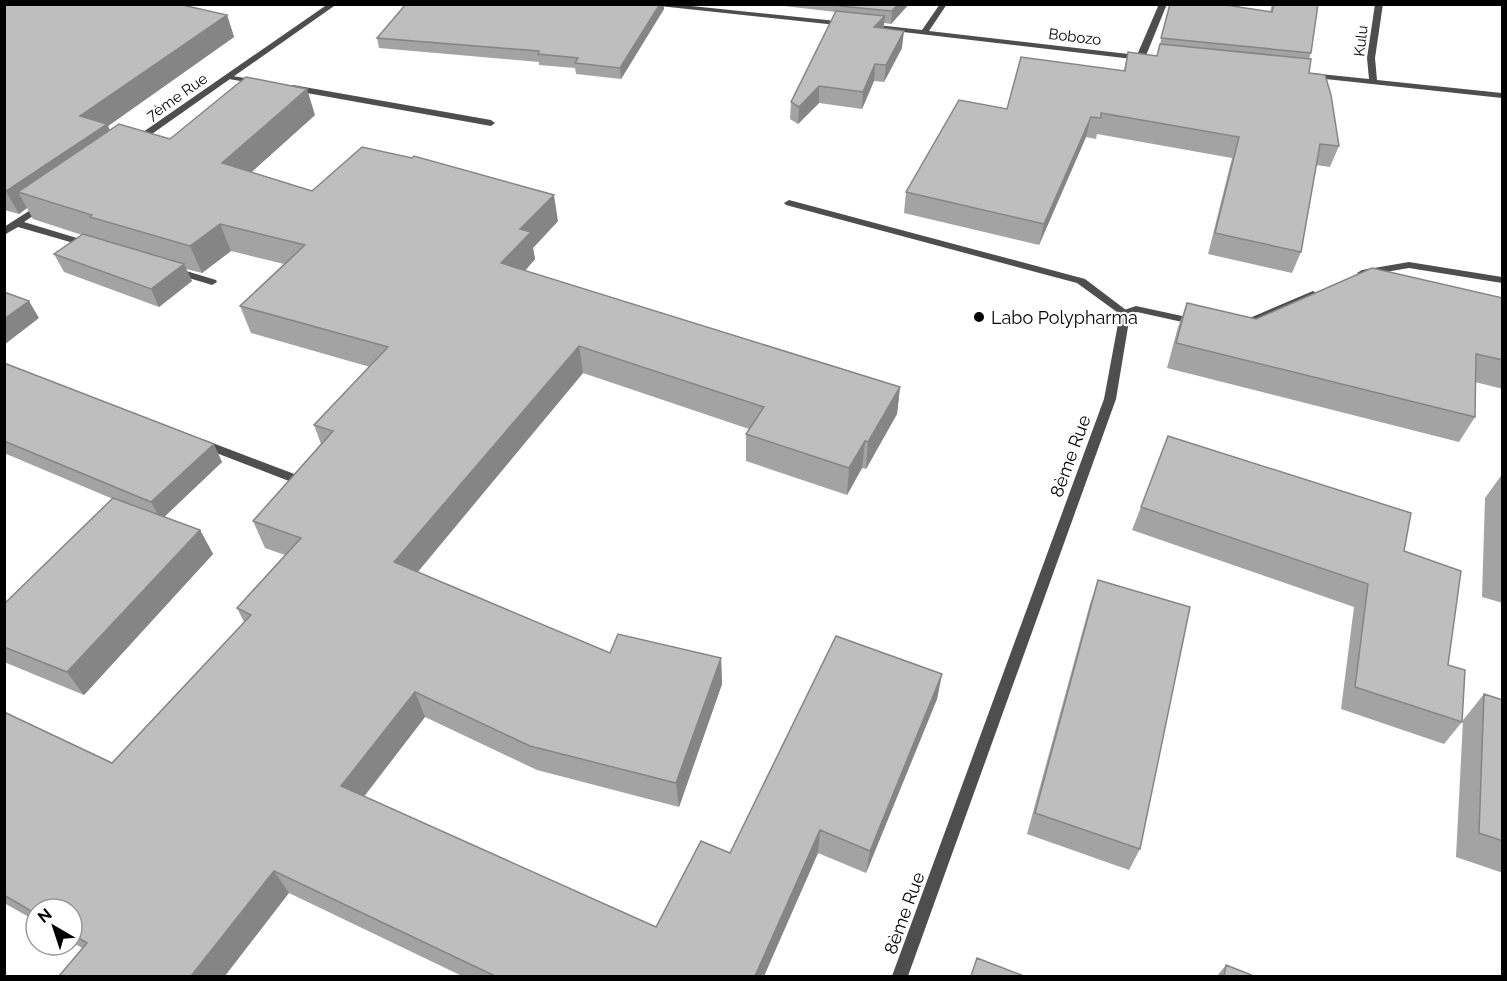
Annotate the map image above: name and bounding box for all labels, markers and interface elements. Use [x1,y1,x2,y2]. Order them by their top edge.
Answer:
street label: Kulu [1350,24,1372,57]
street label: Bobozo [1048,25,1102,49]
street label: 7ème Rue [143,69,211,125]
place label: Labo Polypharma [991,307,1138,328]
marker: Labo Polypharma [972,310,986,324]
street label: 8ème Rue [1045,412,1095,500]
street label: 8ème Rue [879,869,929,957]
north arrow [24,897,84,957]
text: N [34,905,56,927]

